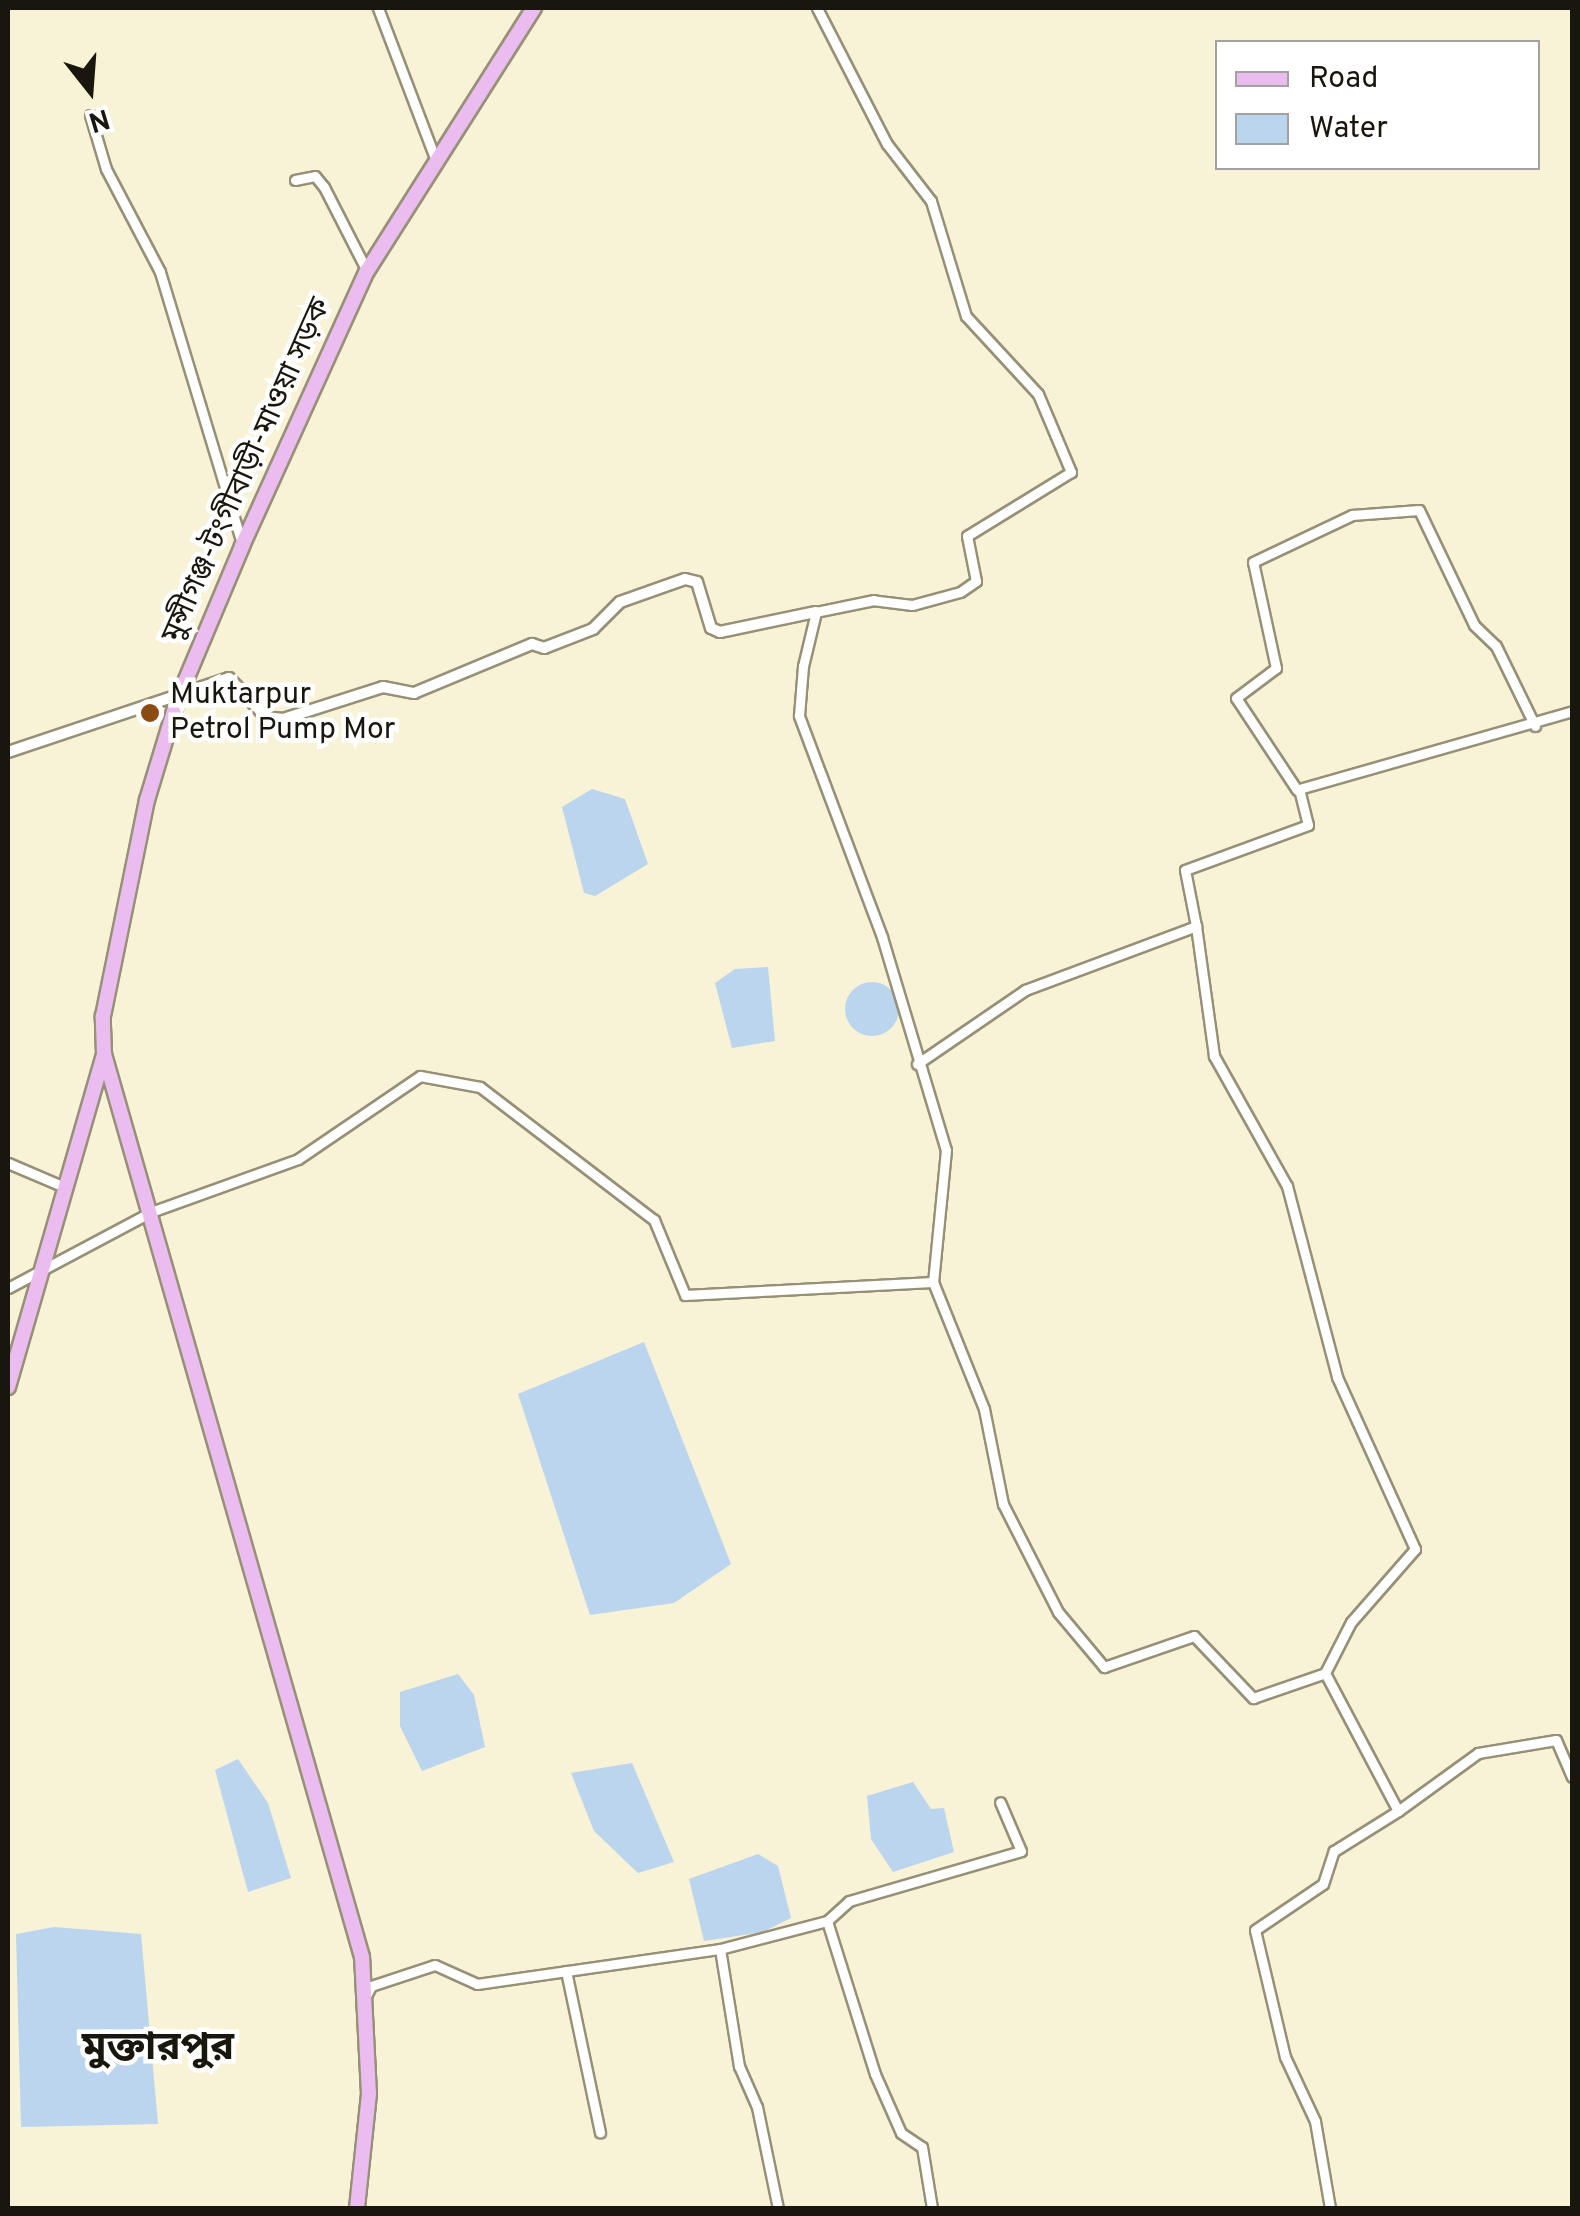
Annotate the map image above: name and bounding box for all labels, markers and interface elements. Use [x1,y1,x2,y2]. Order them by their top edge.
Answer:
north arrow [40,40,140,140]
legend [1215,40,1540,170]
text: Road [1309,61,1378,98]
text: N [84,99,114,139]
text: Water [1309,111,1388,148]
street label: মুন্সীগঞ্জ-টংগীবাড়ী-মাওয়া সড়ক [156,293,340,649]
place label: Muktarpur Petrol Pump Mor [170,678,395,748]
marker: Muktarpur Petrol Pump Mor [139,702,161,724]
district label: মুক্তারপুর [82,2025,234,2073]

